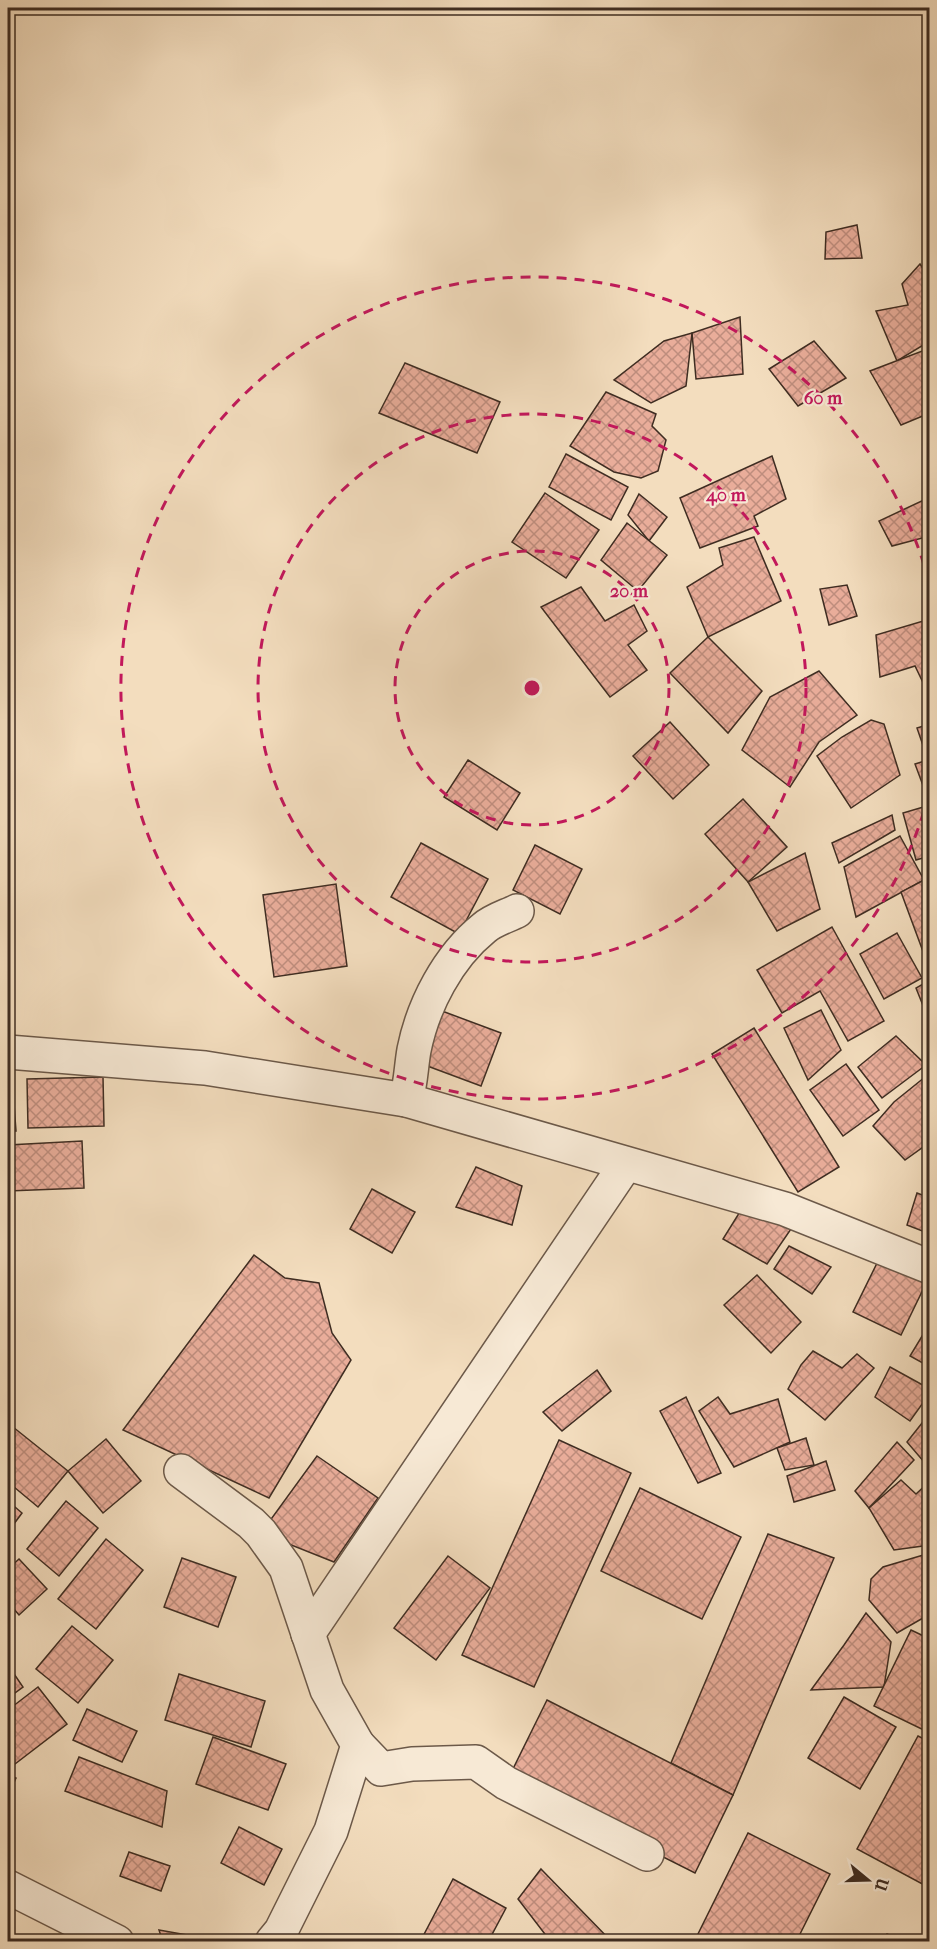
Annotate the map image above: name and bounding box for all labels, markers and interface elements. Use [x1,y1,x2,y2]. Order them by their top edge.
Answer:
text: 60 m [804,388,843,409]
text: 40 m [705,485,747,506]
text: 20 m [610,581,649,602]
centre of rings [522,678,542,698]
north arrow [838,1850,898,1910]
text: U [871,1875,893,1894]

